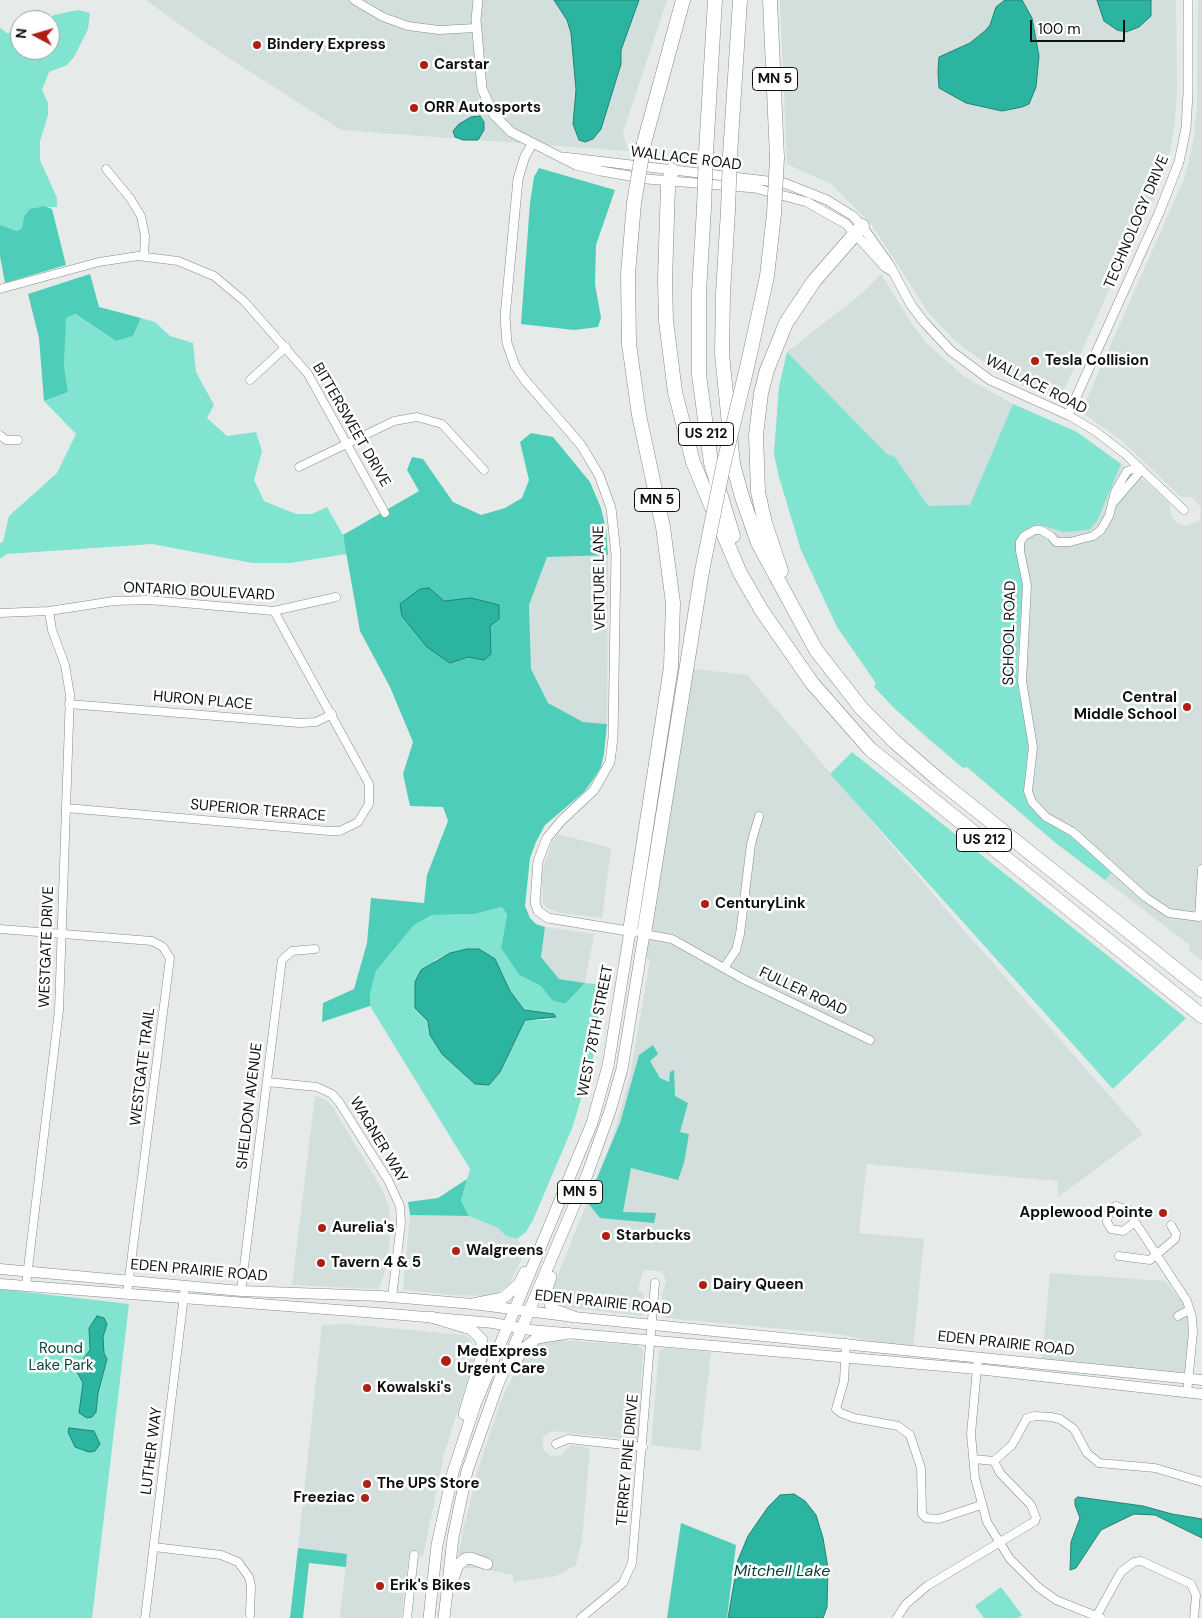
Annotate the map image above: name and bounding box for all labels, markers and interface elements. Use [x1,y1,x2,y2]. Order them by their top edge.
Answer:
north arrow [10,10,60,60]
scale bar [1032,10,1127,42]
text: 100 m [1038,19,1081,39]
text: N [12,28,31,40]
place label: Bindery Express [267,36,386,54]
marker: Bindery Express [251,39,263,51]
place label: Carstar [434,56,489,74]
marker: Carstar [418,59,430,71]
road number: MN 5 [752,68,798,90]
place label: ORR Autosports [424,99,541,117]
marker: ORR Autosports [408,102,420,114]
street label: WALLACE ROAD [629,143,743,175]
street label: TECHNOLOGY DRIVE [1101,153,1173,291]
street label: WALLACE ROAD [982,352,1090,418]
place label: Tesla Collision [1045,352,1149,370]
marker: Tesla Collision [1029,355,1041,367]
street label: BITTERSWEET DRIVE [308,360,394,490]
road number: US 212 [678,422,734,446]
road number: MN 5 [634,488,680,512]
street label: VENTURE LANE [590,525,610,631]
street label: ONTARIO BOULEVARD [123,579,275,605]
street label: SCHOOL ROAD [1000,580,1020,686]
street label: HURON PLACE [152,688,254,714]
place label: Central Middle School [1074,689,1177,724]
marker: Central Middle School [1181,701,1193,713]
street label: SUPERIOR TERRACE [190,796,326,826]
road number: US 212 [956,828,1012,852]
street label: WESTGATE DRIVE [36,886,58,1008]
place label: CenturyLink [715,895,806,913]
marker: CenturyLink [699,898,711,910]
street label: WEST 78TH STREET [574,964,618,1098]
street label: FULLER ROAD [756,964,850,1020]
street label: WESTGATE TRAIL [127,1007,159,1127]
street label: SHELDON AVENUE [233,1042,267,1170]
street label: WAGNER WAY [345,1094,411,1186]
road number: MN 5 [558,1180,602,1204]
place label: Applewood Pointe [1020,1204,1153,1222]
marker: Applewood Pointe [1157,1207,1169,1219]
place label: Aurelia's [332,1219,395,1237]
marker: Aurelia's [316,1222,328,1234]
place label: Starbucks [616,1227,691,1245]
marker: Starbucks [600,1230,612,1242]
place label: Walgreens [466,1242,543,1260]
marker: Walgreens [450,1245,462,1257]
place label: Tavern 4 & 5 [331,1254,421,1272]
street label: EDEN PRAIRIE ROAD [130,1256,268,1286]
marker: Tavern 4 & 5 [315,1257,327,1269]
place label: Dairy Queen [713,1276,804,1294]
marker: Dairy Queen [697,1279,709,1291]
street label: EDEN PRAIRIE ROAD [534,1287,672,1319]
street label: EDEN PRAIRIE ROAD [937,1328,1075,1360]
park label: Round Lake Park [28,1340,94,1375]
place label: MedExpress Urgent Care [457,1343,547,1378]
marker: MedExpress Urgent Care [439,1354,453,1368]
place label: Kowalski's [377,1379,451,1397]
marker: Kowalski's [361,1382,373,1394]
street label: TERREY PINE DRIVE [613,1393,643,1527]
street label: LUTHER WAY [138,1406,166,1496]
place label: The UPS Store [377,1475,479,1493]
marker: The UPS Store [361,1478,373,1490]
place label: Freeziac [293,1489,355,1507]
marker: Freeziac [359,1492,371,1504]
water label: Mitchell Lake [734,1562,830,1582]
place label: Erik's Bikes [390,1577,471,1595]
marker: Erik's Bikes [374,1580,386,1592]

